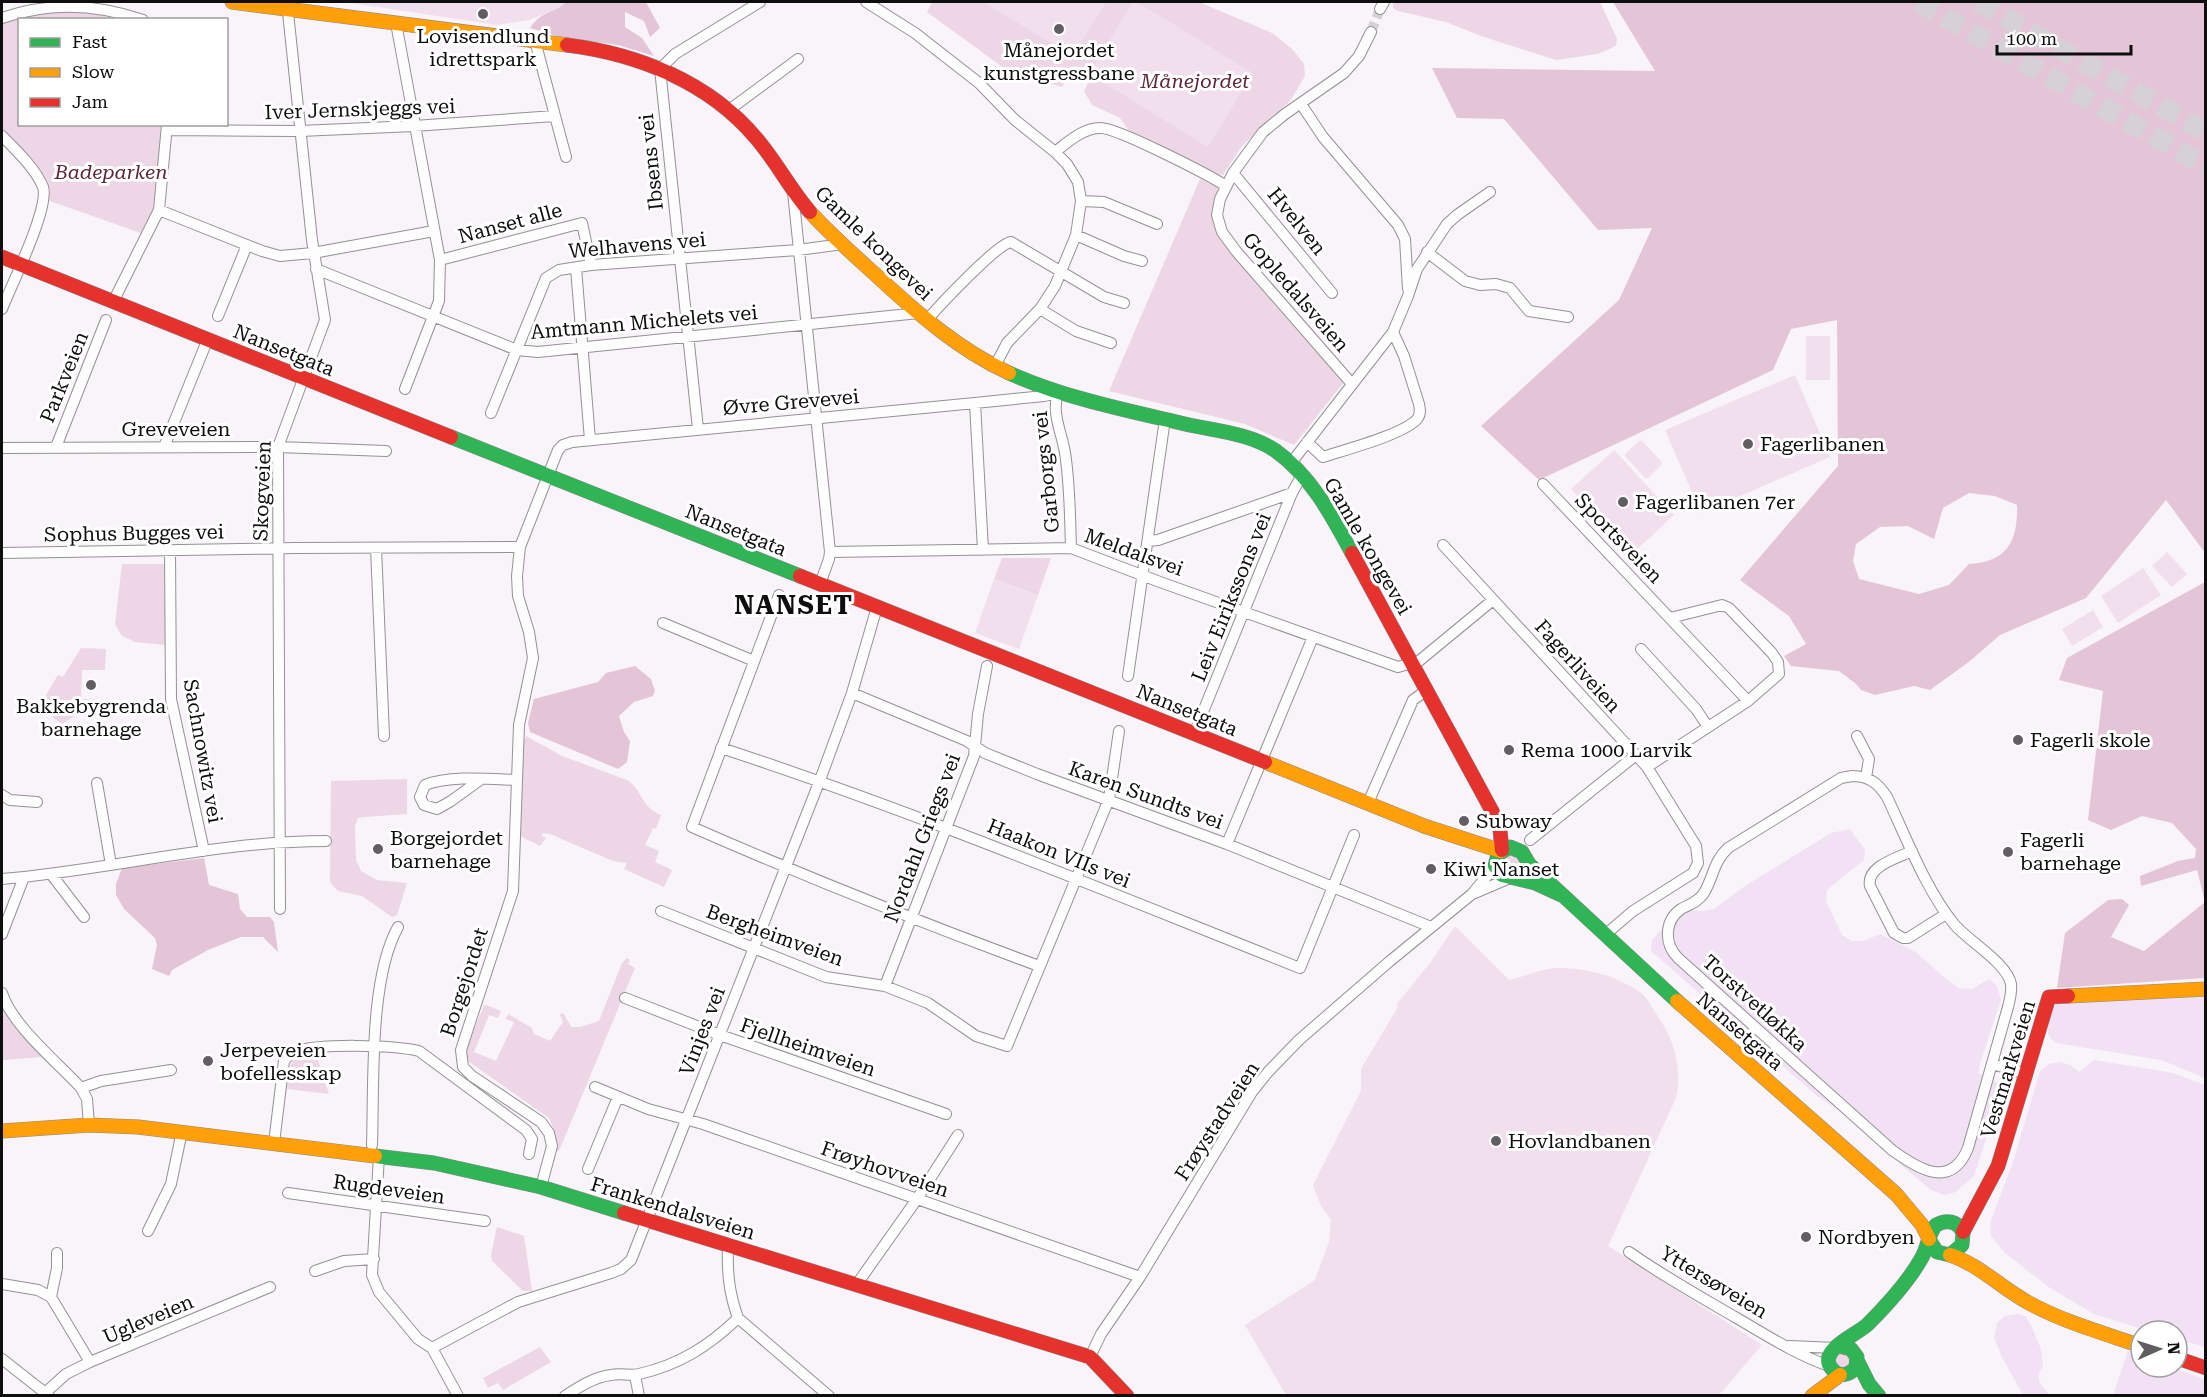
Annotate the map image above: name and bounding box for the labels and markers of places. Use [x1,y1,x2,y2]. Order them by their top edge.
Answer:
marker: Lovisendlund idrettspark [476,7,490,21]
marker: Månejordet kunstgressbane [1052,22,1066,36]
place label: Lovisendlund idrettspark [417,24,550,71]
place label: Månejordet kunstgressbane [983,38,1135,85]
place label: Fagerlibanen [1760,432,1885,456]
marker: Fagerlibanen [1741,437,1755,451]
place label: Fagerlibanen 7er [1635,490,1795,514]
marker: Fagerlibanen 7er [1616,495,1630,509]
marker: Bakkebygrenda barnehage [84,678,98,692]
place label: Bakkebygrenda barnehage [16,694,166,741]
place label: Fagerli skole [2030,728,2151,752]
marker: Fagerli skole [2011,733,2025,747]
place label: Rema 1000 Larvik [1521,738,1693,762]
marker: Rema 1000 Larvik [1502,743,1516,757]
place label: Subway [1476,809,1552,833]
marker: Subway [1457,814,1471,828]
place label: Borgejordet barnehage [390,826,504,873]
place label: Fagerli barnehage [2020,828,2121,875]
marker: Borgejordet barnehage [371,842,385,856]
marker: Fagerli barnehage [2001,845,2015,859]
place label: Kiwi Nanset [1443,857,1560,881]
marker: Kiwi Nanset [1424,862,1438,876]
place label: Jerpeveien bofellesskap [220,1038,342,1085]
marker: Jerpeveien bofellesskap [201,1054,215,1068]
place label: Hovlandbanen [1508,1129,1651,1153]
marker: Hovlandbanen [1489,1134,1503,1148]
place label: Nordbyen [1818,1225,1915,1249]
marker: Nordbyen [1799,1230,1813,1244]

